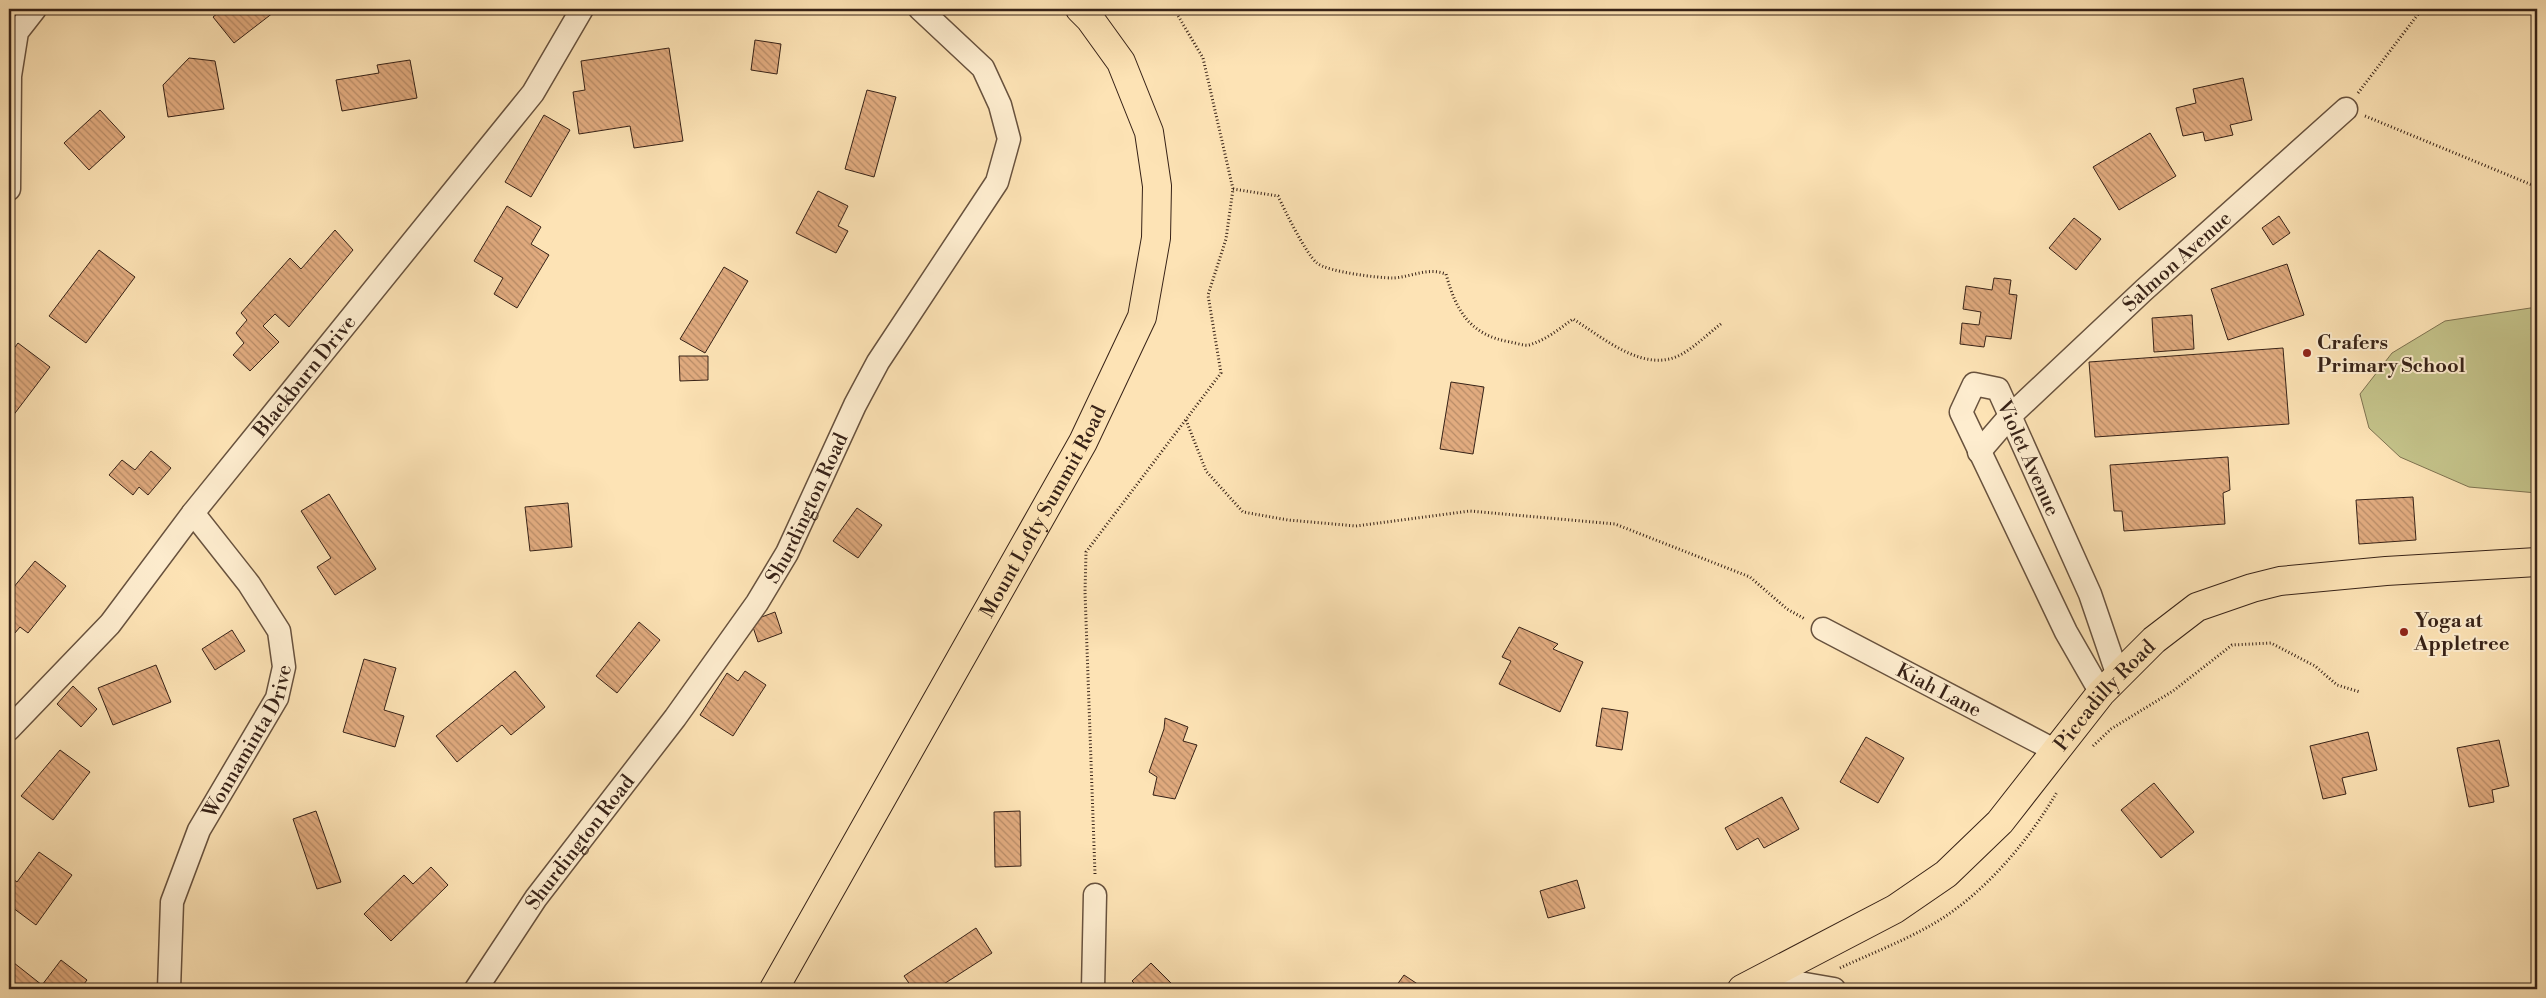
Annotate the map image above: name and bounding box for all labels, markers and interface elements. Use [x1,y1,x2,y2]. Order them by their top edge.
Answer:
street label: Salmon Avenue [2118,207,2237,318]
street label: Blackburn Drive [248,311,362,443]
place label: Crafers Primary School [2317,331,2466,379]
marker: Crafers Primary School [2301,347,2313,359]
street label: Violet Avenue [1990,396,2064,520]
street label: Mount Lofty Summit Road [975,401,1113,623]
street label: Shurdington Road [761,429,855,589]
place label: Yoga at Appletree [2413,609,2510,657]
marker: Yoga at Appletree [2398,626,2410,638]
street label: Piccadilly Road [2049,635,2162,757]
street label: Kiah Lane [1891,659,1985,724]
street label: Wonnaminta Drive [198,662,298,824]
street label: Shurdington Road [521,770,641,915]

